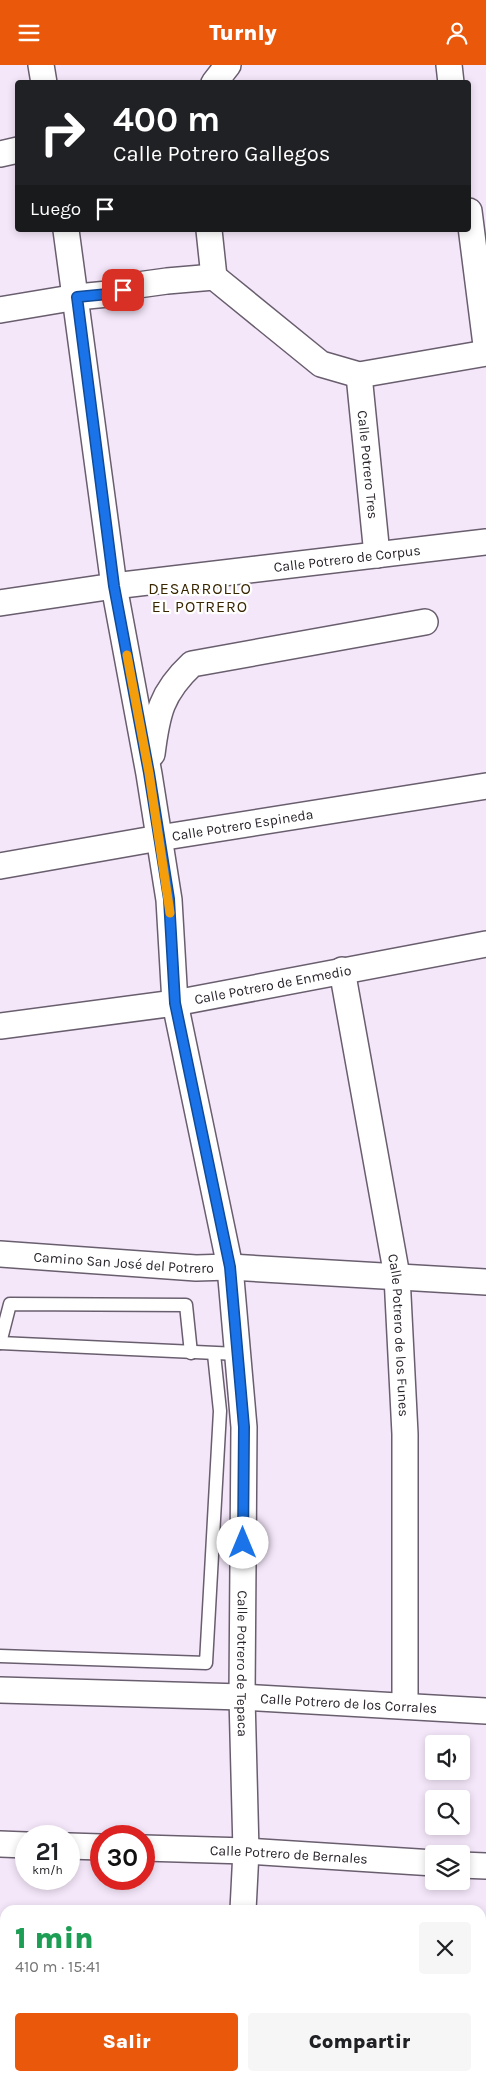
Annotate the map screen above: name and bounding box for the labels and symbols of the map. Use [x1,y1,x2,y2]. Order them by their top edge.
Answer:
pin [102,269,144,311]
street label: Calle Potrero Tres [354,409,382,520]
street label: Calle Potrero de Corpus [273,541,422,576]
district label: DESARROLLO EL POTRERO [148,579,252,616]
street label: Calle Potrero Espineda [171,805,314,844]
street label: Calle Potrero de Enmedio [193,961,353,1008]
street label: Camino San José del Potrero [33,1248,214,1277]
street label: Calle Potrero de los Funes [385,1252,413,1417]
position arrow [216,1516,268,1568]
street label: Calle Potrero de Tepaca [233,1590,252,1737]
street label: Calle Potrero de los Corrales [260,1690,438,1717]
speed limit sign: 30 [90,1825,155,1890]
street label: Calle Potrero de Bernales [210,1841,368,1867]

